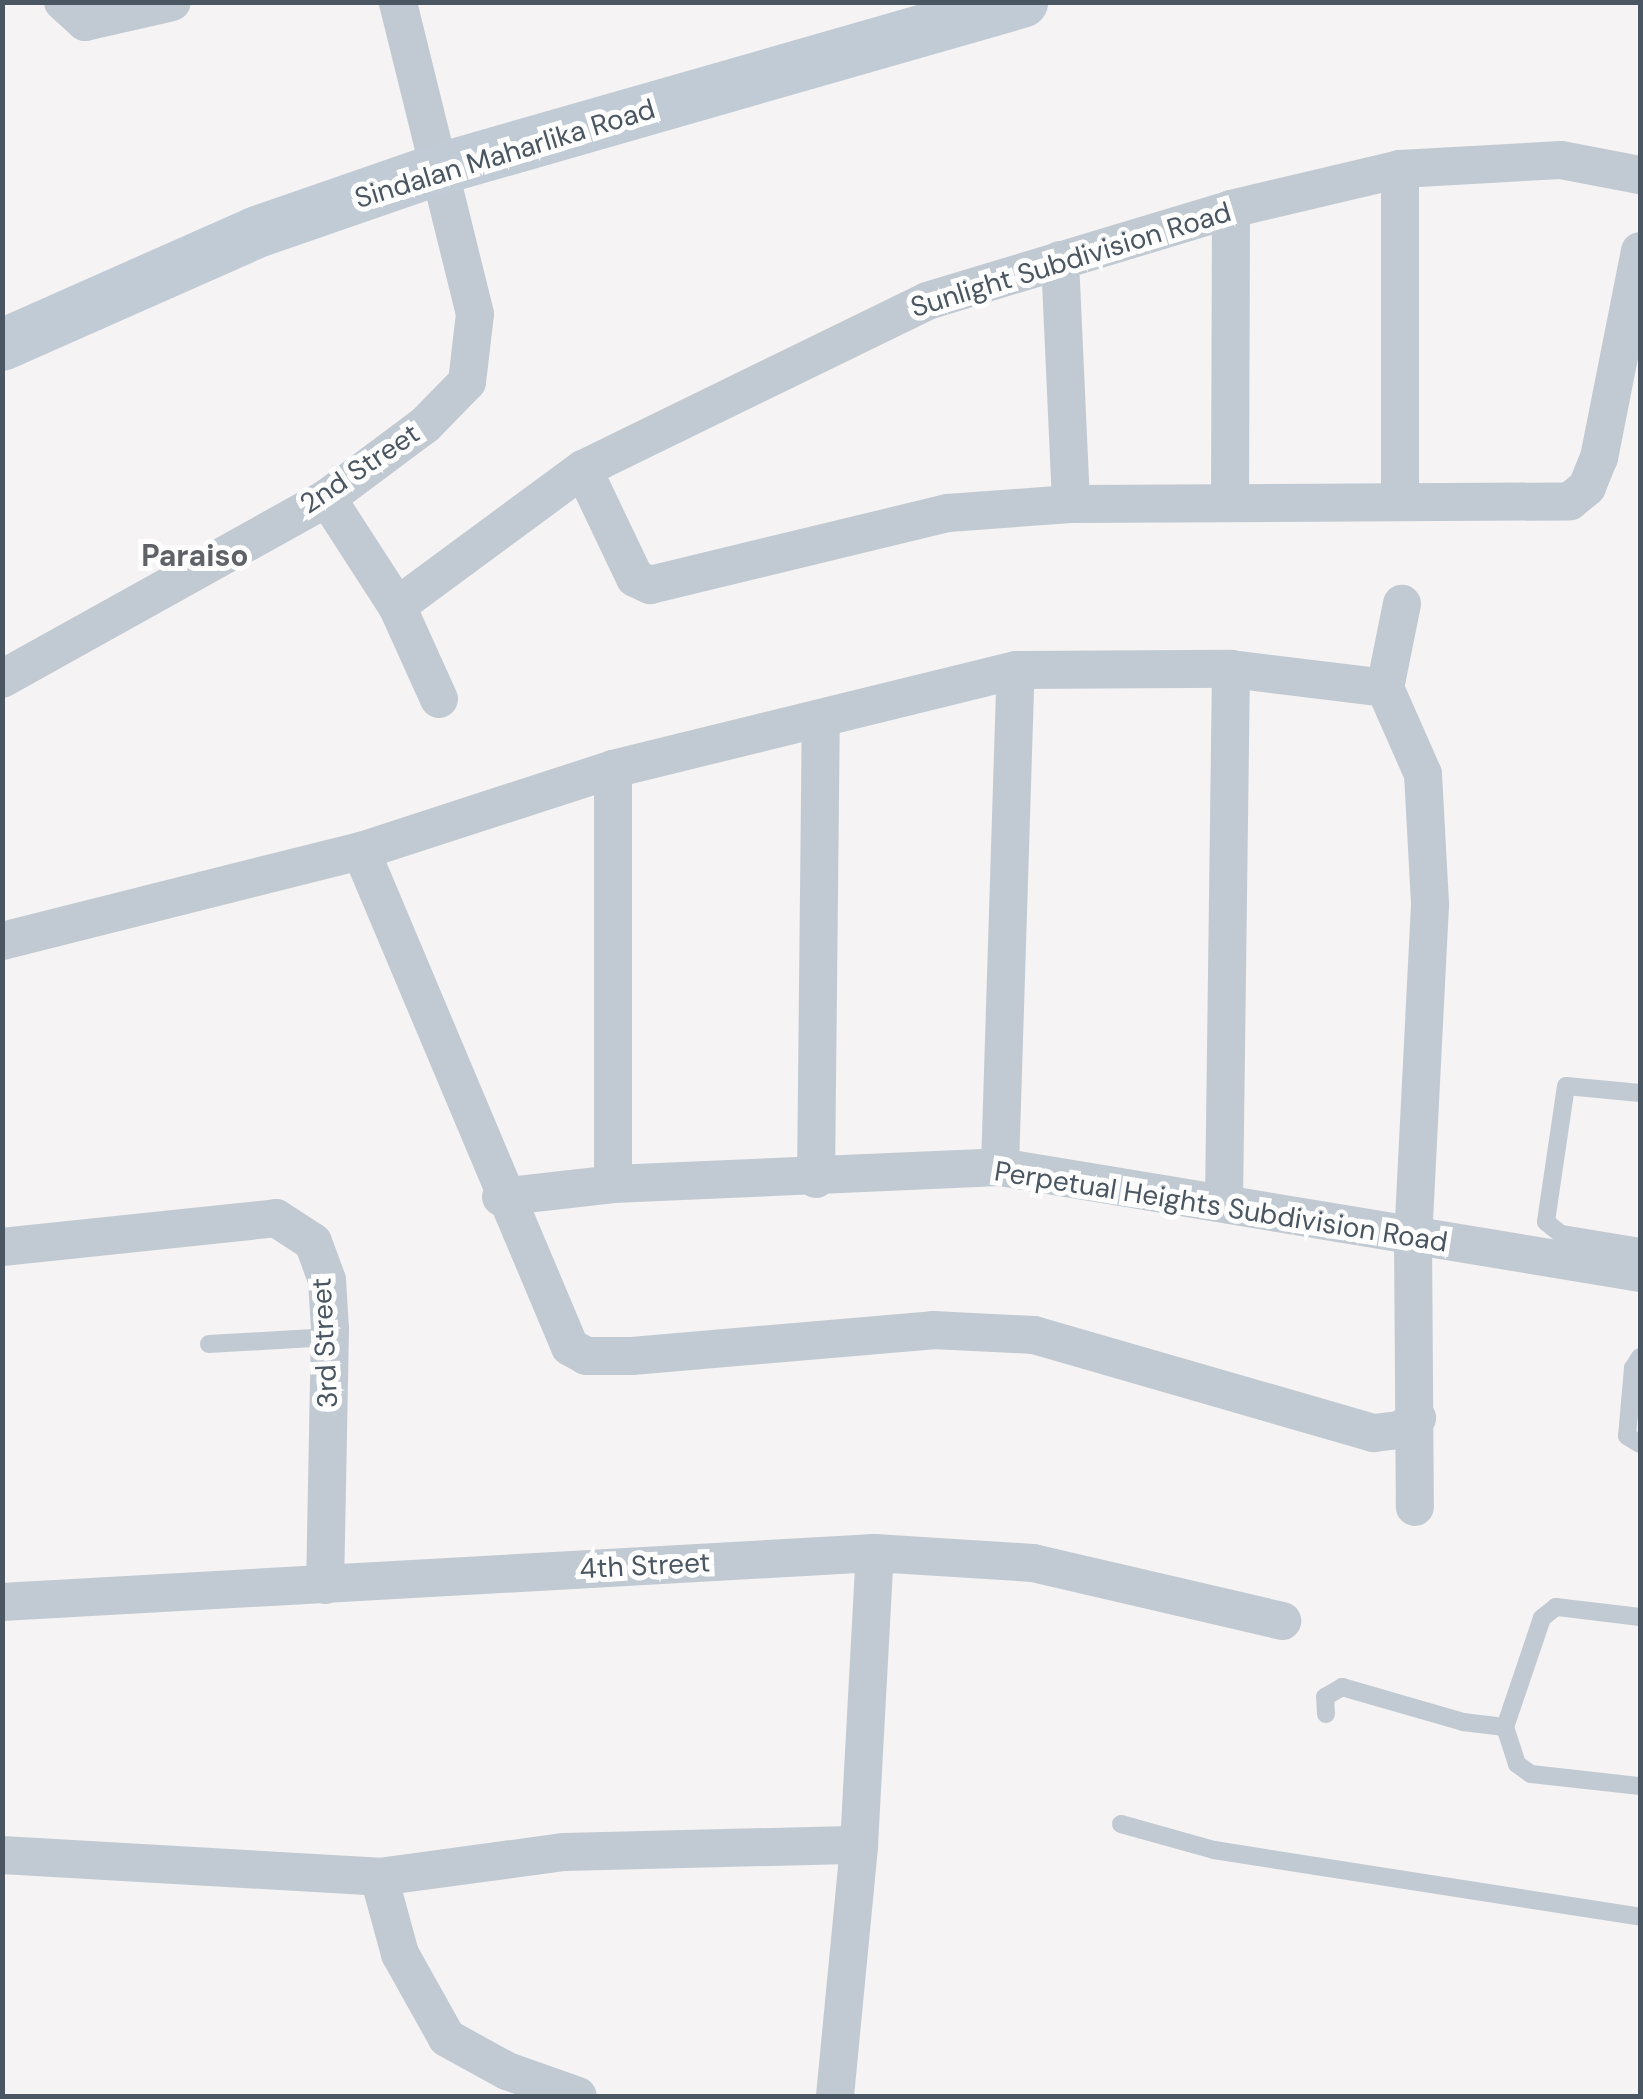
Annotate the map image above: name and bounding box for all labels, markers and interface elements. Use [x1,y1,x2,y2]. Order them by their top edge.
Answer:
street label: Sindalan Maharlika Road [351,92,659,216]
street label: Sunlight Subdivision Road [907,195,1235,325]
street label: 2nd Street [294,417,426,521]
district label: Paraiso [141,538,249,574]
street label: Perpetual Heights Subdivision Road [992,1155,1450,1259]
street label: 3rd Street [305,1277,345,1409]
street label: 4th Street [579,1546,711,1586]

